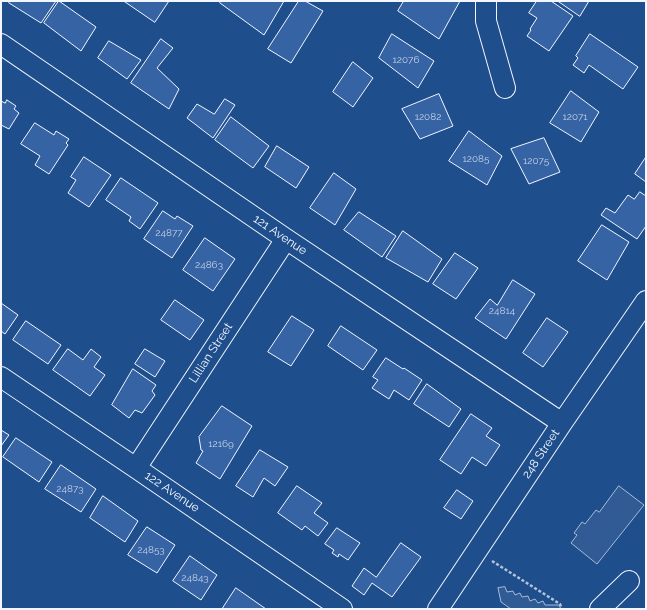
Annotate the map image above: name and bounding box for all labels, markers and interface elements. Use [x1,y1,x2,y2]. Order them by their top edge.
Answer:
house number: 12076 [393,54,419,66]
house number: 12082 [415,111,441,123]
house number: 12071 [562,111,588,123]
house number: 12085 [463,153,489,165]
house number: 12075 [523,155,549,167]
street label: 121 Avenue [250,212,310,258]
house number: 24877 [155,227,183,239]
house number: 24863 [195,259,223,271]
house number: 24814 [489,305,515,317]
street label: Lillian Street [186,320,236,386]
street label: 248 Street [519,427,563,481]
house number: 12169 [208,438,234,450]
street label: 122 Avenue [142,468,202,516]
house number: 24873 [56,483,84,495]
house number: 24853 [137,544,165,556]
house number: 24843 [181,572,209,584]

